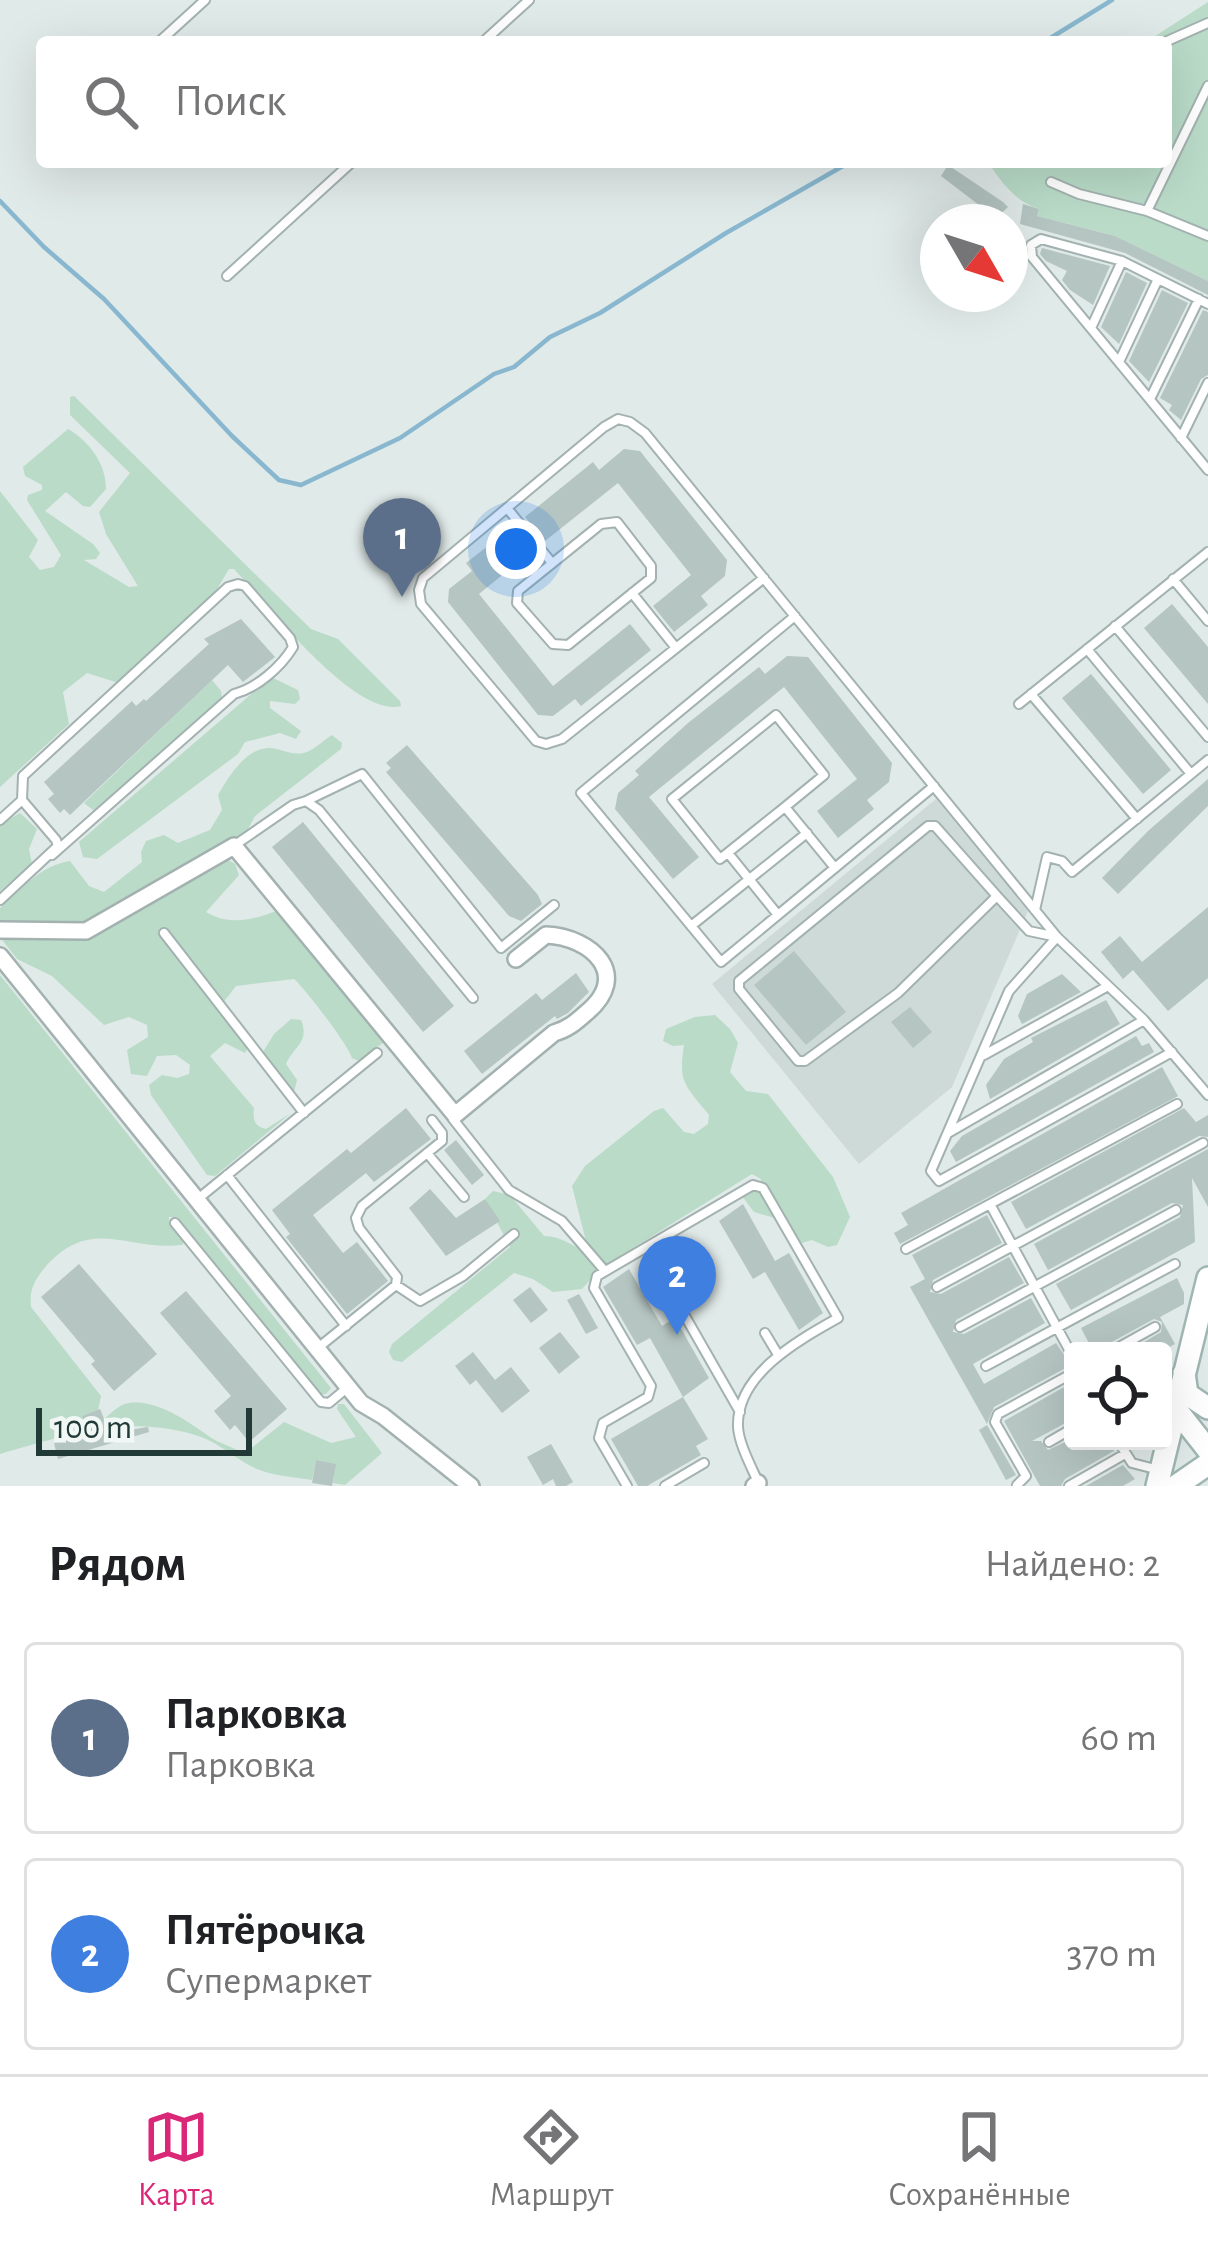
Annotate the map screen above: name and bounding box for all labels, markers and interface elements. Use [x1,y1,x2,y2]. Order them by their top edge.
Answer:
search box [36,36,1172,168]
icon: search [78,69,144,135]
text: Поиск [174,79,286,124]
north arrow [920,204,1028,312]
pin: 1 [363,498,441,597]
your location [486,519,546,579]
pin: 2 [638,1236,716,1335]
map controls [1064,1342,1172,1450]
button: locate [1064,1342,1172,1450]
scale bar [36,1402,252,1455]
text: 100 m [54,1412,132,1445]
text: Рядом [48,1539,187,1590]
text: Найдено: 2 [985,1545,1160,1584]
text: Парковка [165,1692,347,1737]
text: 1 [83,1719,97,1758]
text: 60 m [1080,1719,1157,1758]
text: Парковка [165,1746,316,1785]
text: Пятёрочка [165,1908,366,1953]
text: 2 [81,1935,99,1974]
text: 370 m [1066,1935,1157,1974]
text: Супермаркет [165,1962,371,2001]
tab: Карта [137,2104,215,2216]
tab: Маршрут [490,2104,613,2216]
tab: Сохранённые [888,2104,1071,2216]

